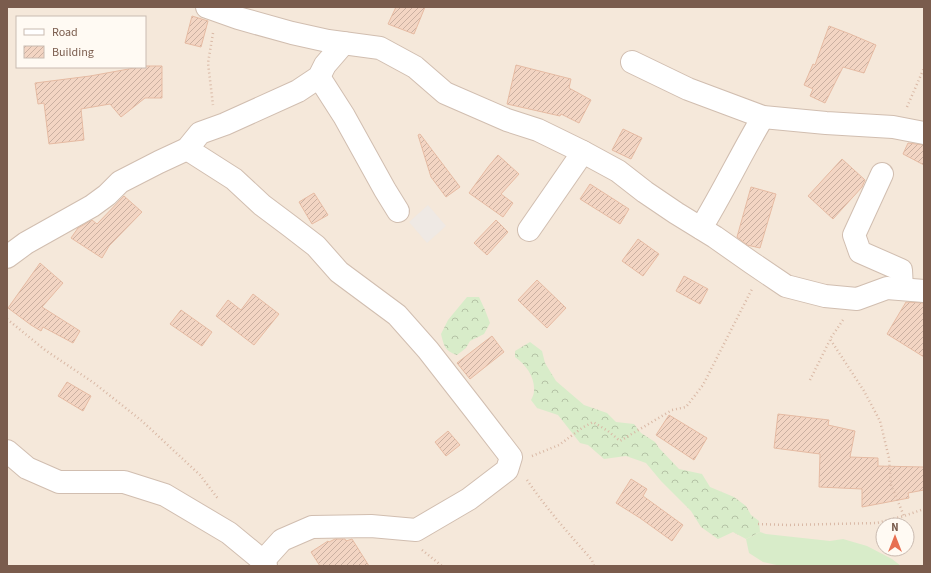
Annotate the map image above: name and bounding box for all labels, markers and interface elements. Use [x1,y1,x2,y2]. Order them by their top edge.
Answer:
legend [16,16,146,68]
text: Road [52,24,78,41]
text: Building [52,44,94,61]
north arrow [875,517,915,557]
text: N [891,520,899,535]

